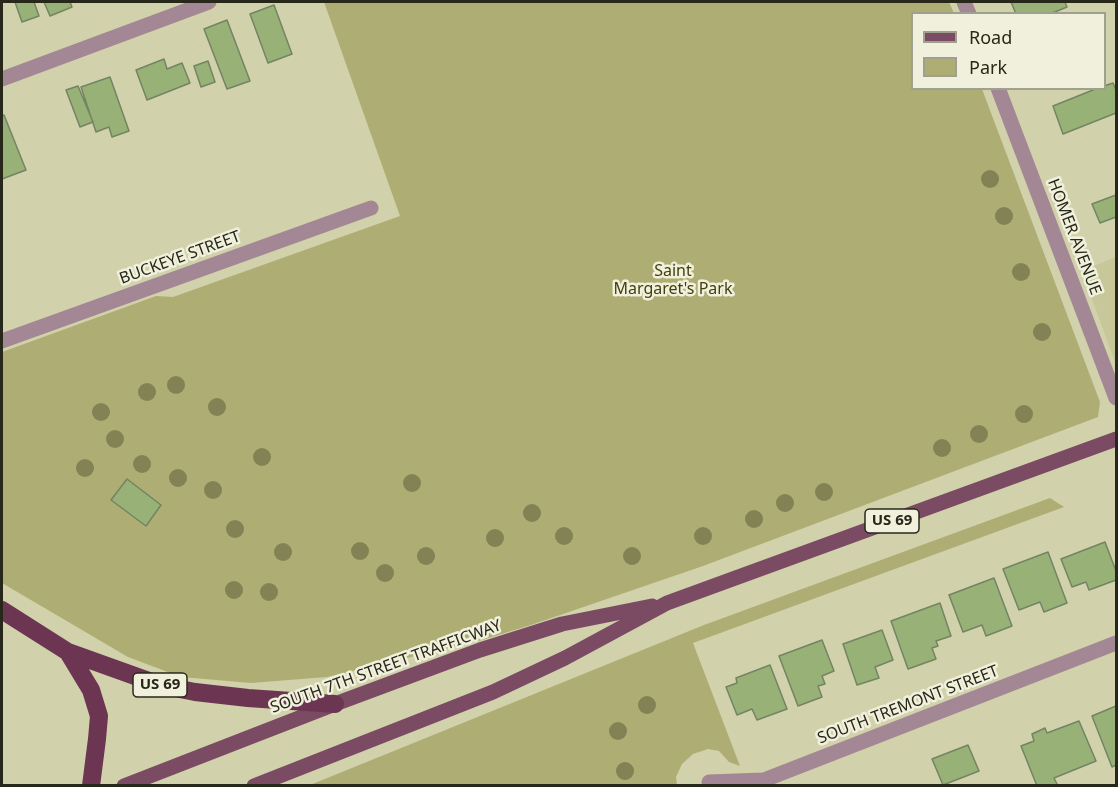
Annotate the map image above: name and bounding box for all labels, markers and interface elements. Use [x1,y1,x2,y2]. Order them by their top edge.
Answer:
legend [911,12,1106,90]
text: Road [969,25,1012,49]
text: Park [969,55,1007,79]
street label: HOMER AVENUE [1043,176,1105,298]
street label: BUCKEYE STREET [117,227,243,289]
park label: Saint Margaret's Park [614,261,732,299]
road number: US 69 [865,509,919,533]
street label: SOUTH 7TH STREET TRAFFICWAY [268,616,504,718]
street label: SOUTH TREMONT STREET [815,662,1001,748]
road number: US 69 [133,673,187,697]

